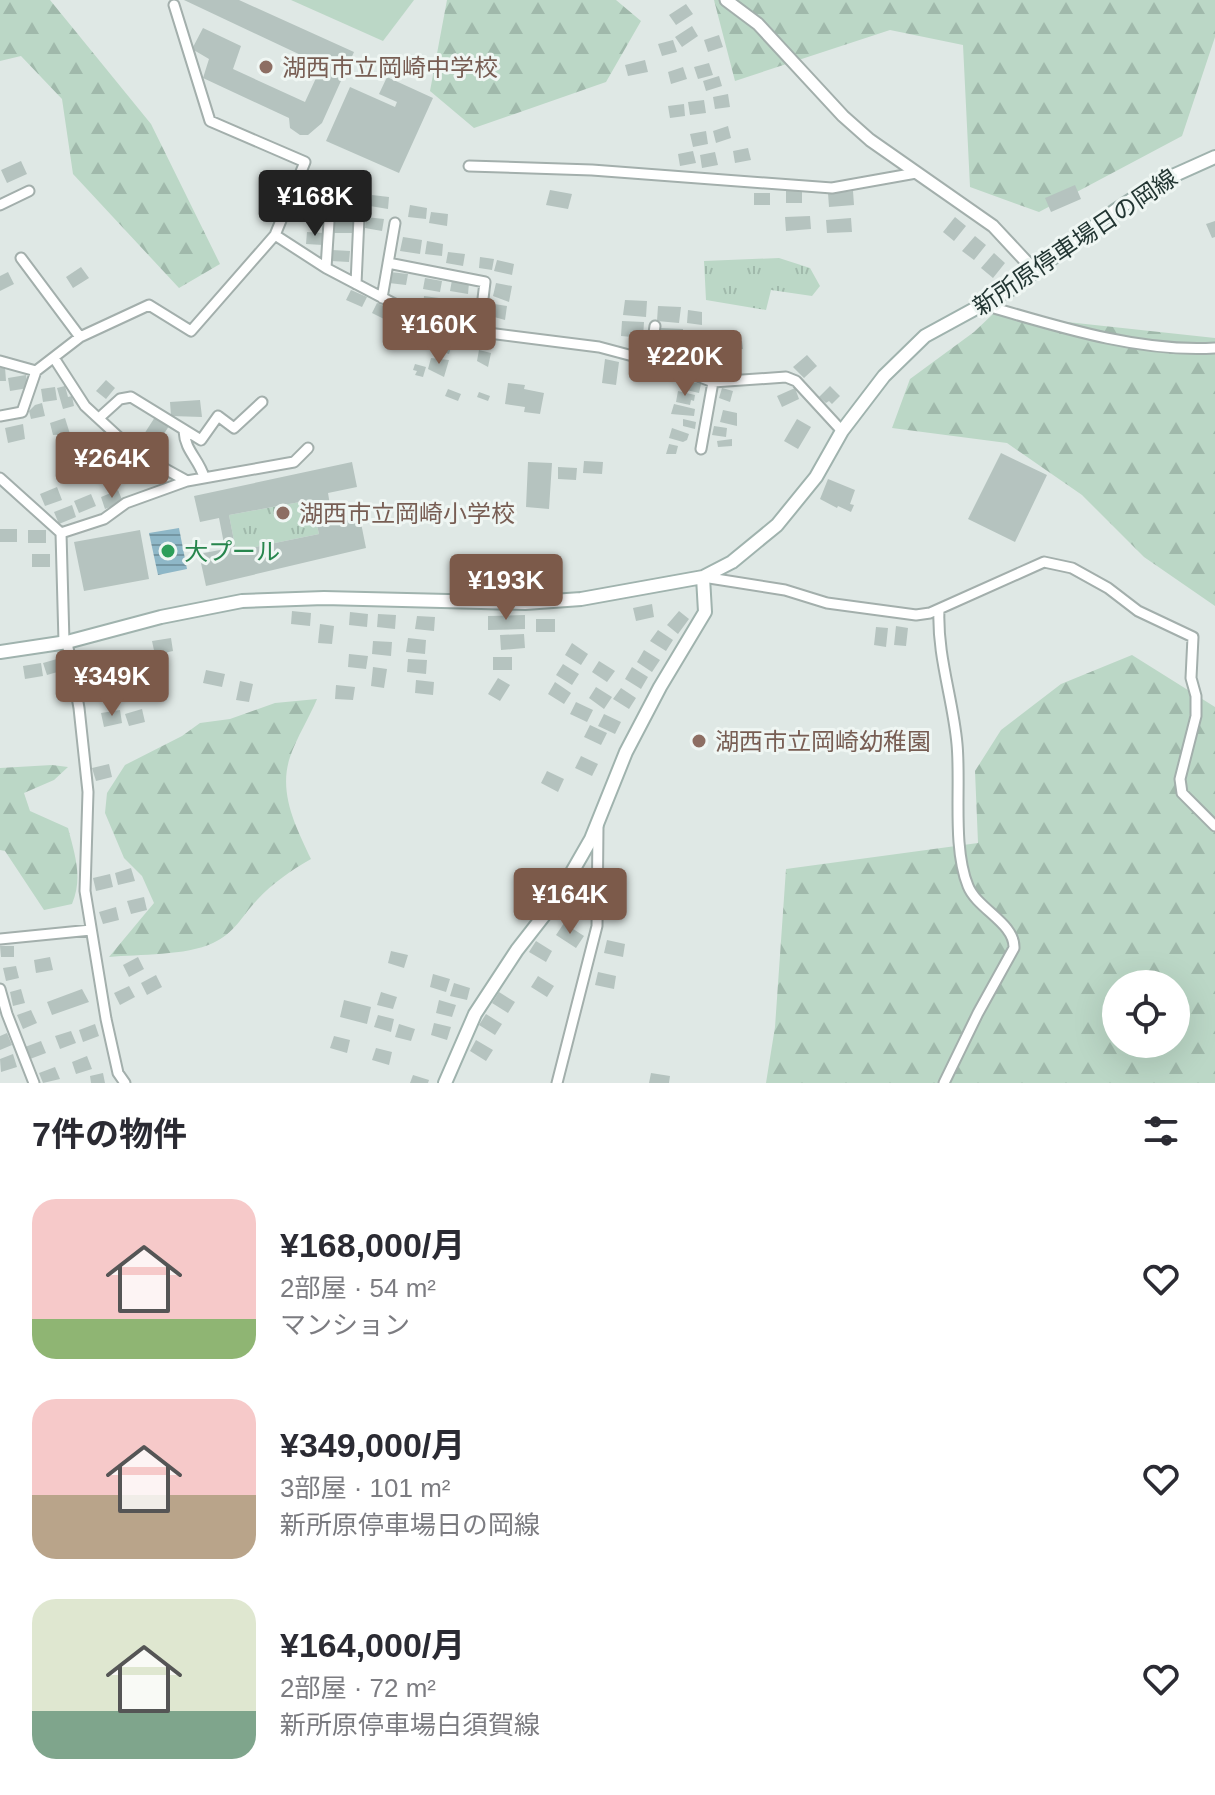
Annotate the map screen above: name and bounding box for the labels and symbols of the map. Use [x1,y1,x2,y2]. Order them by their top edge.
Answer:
place label: 湖西市立岡崎中学校 [282,54,498,81]
marker: 湖西市立岡崎中学校 [257,58,275,76]
street label: 新所原停車場日の岡線 [968,164,1182,320]
pin: ¥168K [259,170,371,238]
pin: ¥160K [383,298,495,366]
pin: ¥220K [629,330,741,398]
pin: ¥264K [56,432,168,500]
place label: 湖西市立岡崎小学校 [299,500,515,527]
marker: 湖西市立岡崎小学校 [274,504,292,522]
place label: 大プール [184,538,280,565]
marker: 大プール [159,542,177,560]
pin: ¥193K [450,554,562,622]
pin: ¥349K [56,650,168,718]
place label: 湖西市立岡崎幼稚園 [715,728,931,755]
marker: 湖西市立岡崎幼稚園 [690,732,708,750]
pin: ¥164K [514,868,626,936]

